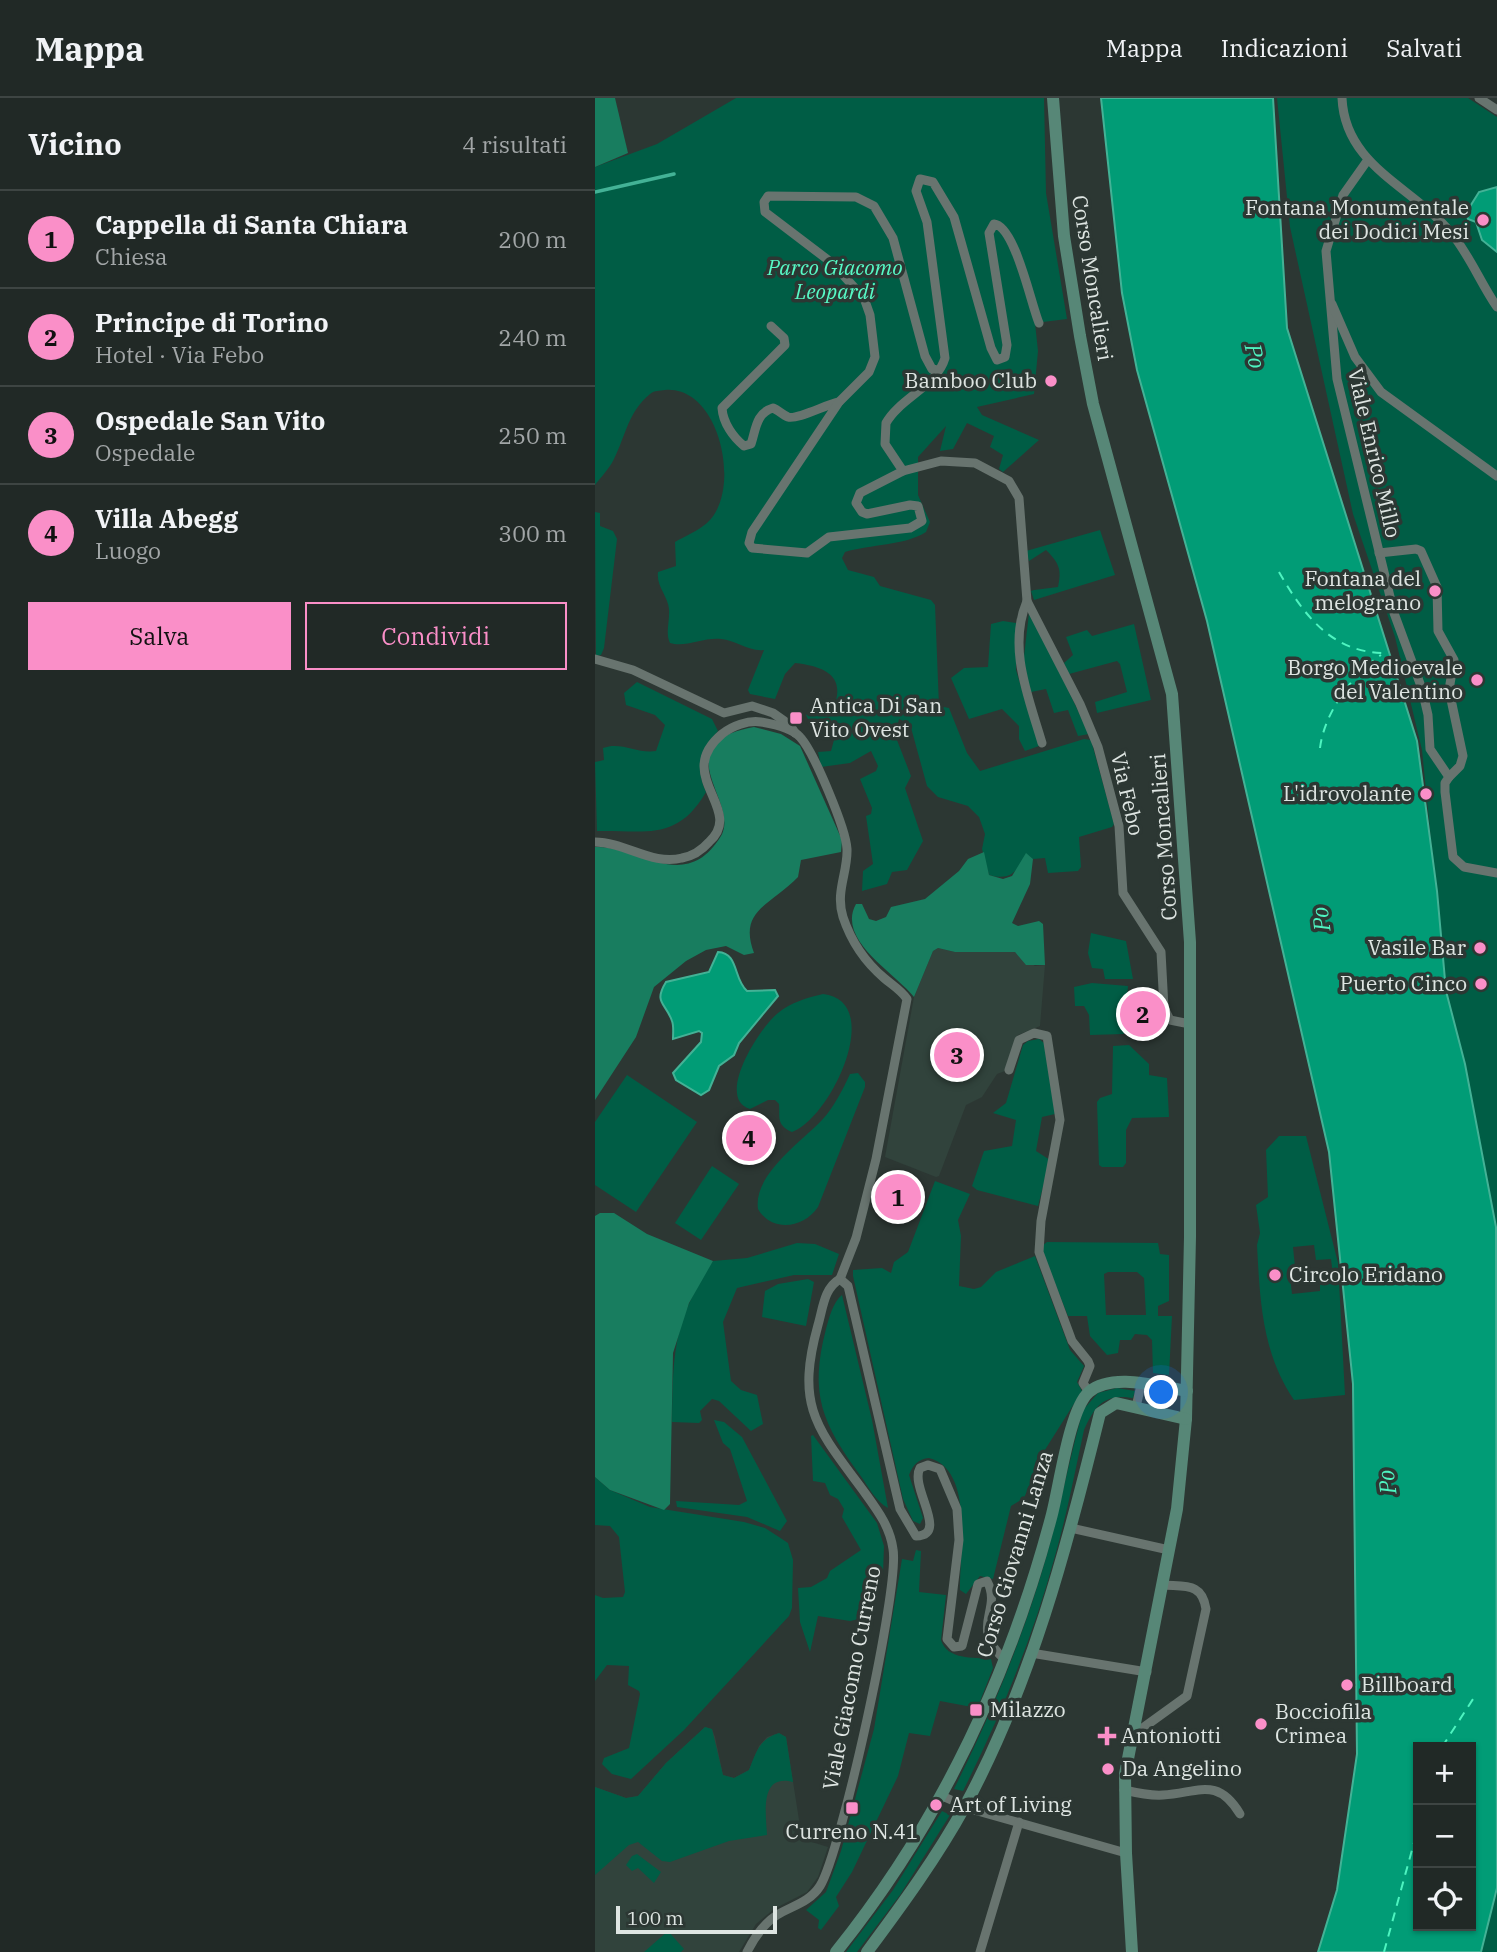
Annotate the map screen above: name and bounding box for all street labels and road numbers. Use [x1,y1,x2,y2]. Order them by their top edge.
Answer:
street label: Corso Moncalieri [1066,193,1120,363]
street label: Viale Enrico Millo [1342,365,1408,540]
street label: Via Febo [1105,749,1151,838]
street label: Corso Moncalieri [1143,753,1183,922]
street label: Corso Giovanni Lanza [969,1447,1059,1661]
street label: Viale Giacomo Curreno [816,1563,887,1792]

